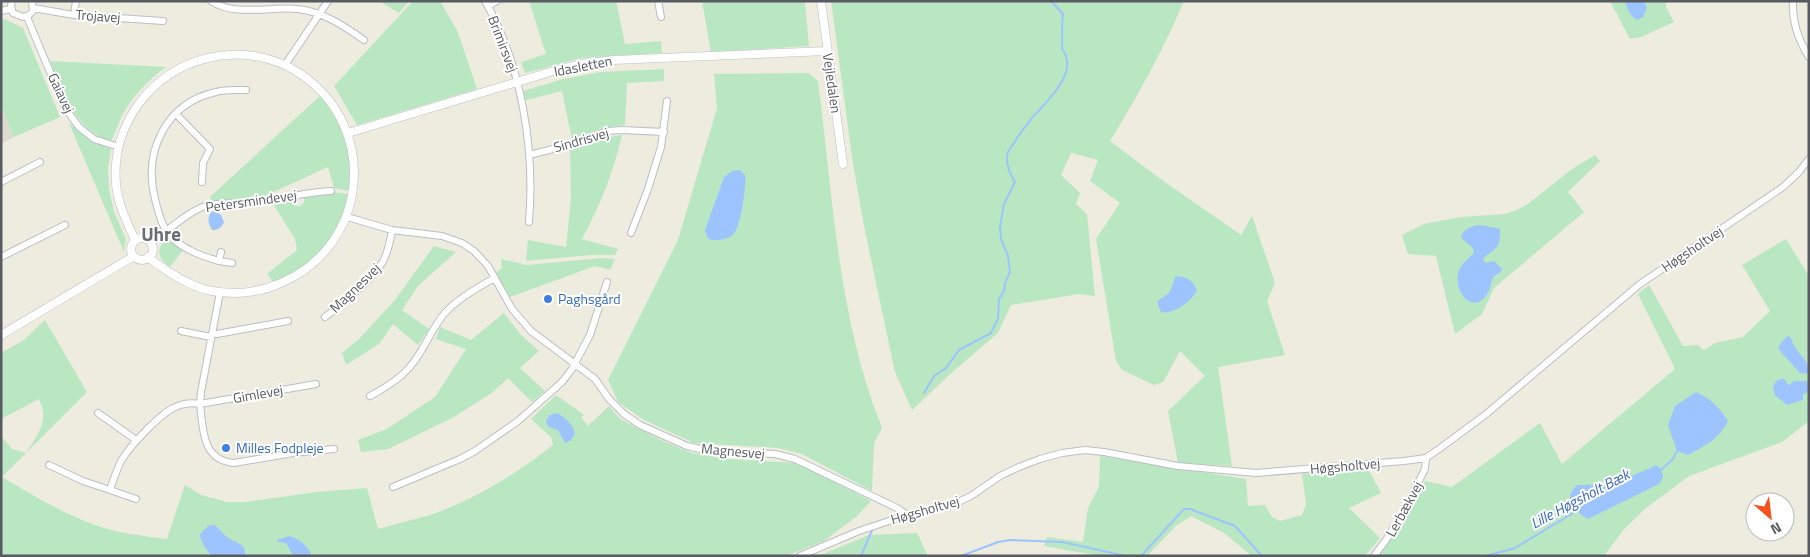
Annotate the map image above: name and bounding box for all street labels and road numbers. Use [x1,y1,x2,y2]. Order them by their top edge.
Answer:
street label: Trojavej [75,3,121,28]
street label: Brimirsvej [483,12,524,75]
street label: Idasletten [552,50,614,81]
street label: Vejledalen [818,52,847,114]
street label: Gaiavej [43,69,80,116]
street label: Sindrisvej [551,122,611,157]
street label: Petersmindevej [204,184,298,217]
street label: Høgsholtvej [1657,220,1727,277]
street label: Magnesvej [324,258,385,317]
street label: Gimlevej [231,379,285,408]
street label: Magnesvej [700,437,766,464]
street label: Høgsholtvej [1309,452,1381,479]
street label: Lerbækvej [1380,477,1427,540]
street label: Høgsholtvej [888,490,962,529]

